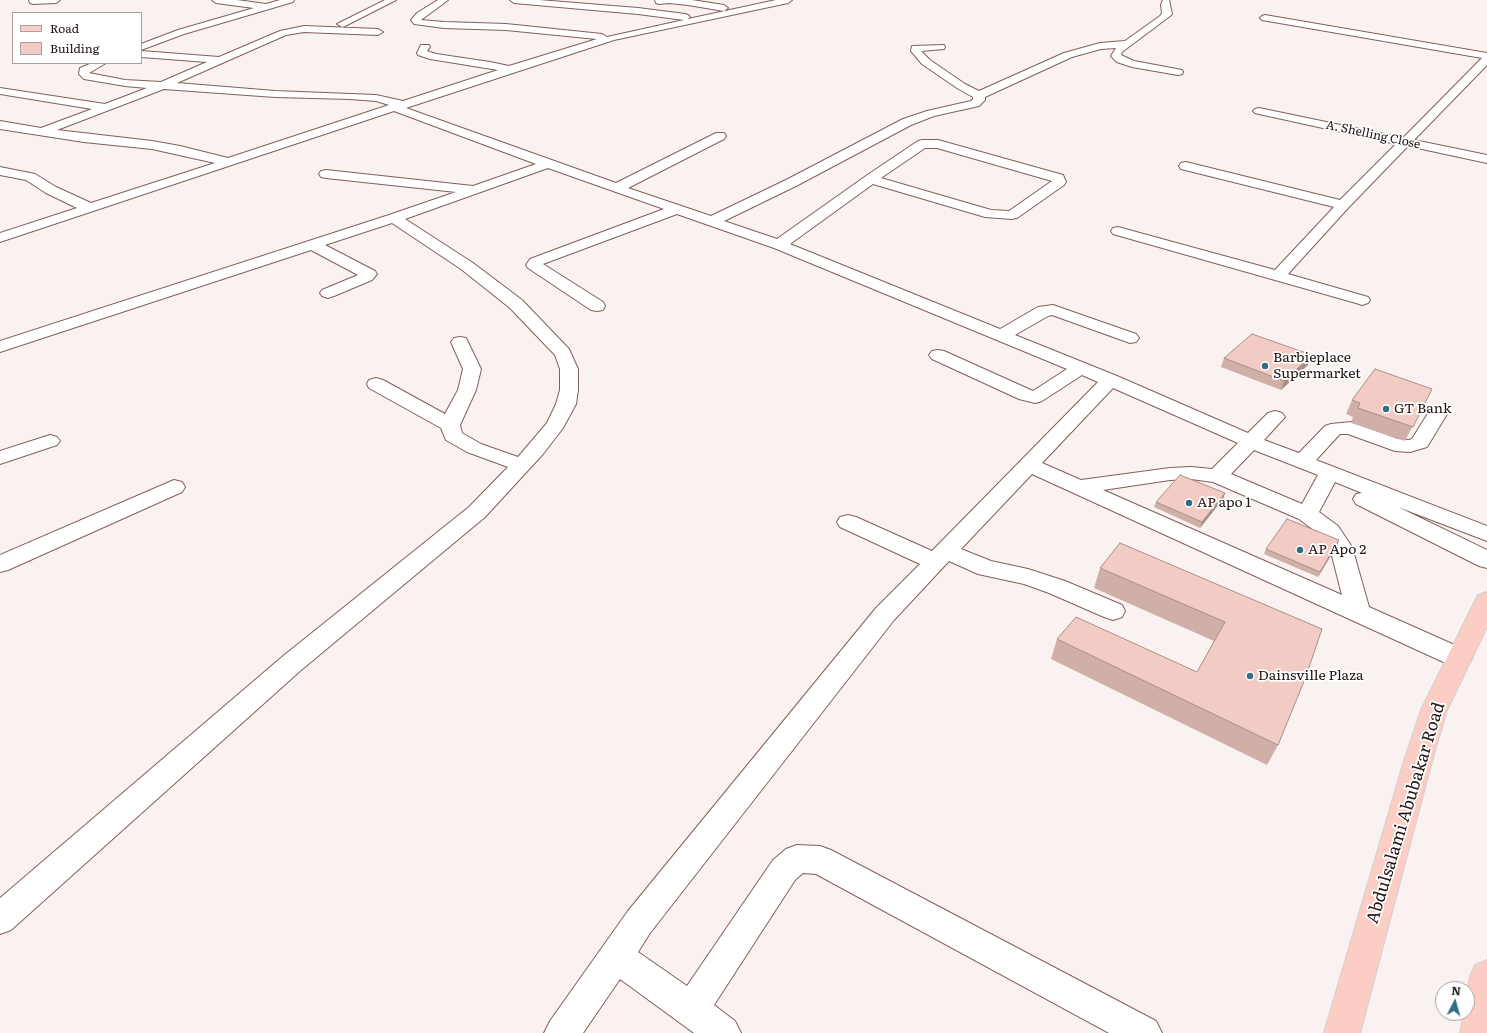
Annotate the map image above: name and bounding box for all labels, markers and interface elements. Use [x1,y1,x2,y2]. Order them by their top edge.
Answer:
legend [12,12,142,64]
text: Road [50,19,79,37]
text: Building [50,39,99,57]
street label: A. Shelling Close [1325,118,1421,152]
place label: Barbieplace Supermarket [1273,350,1361,382]
marker: Barbieplace Supermarket [1260,361,1270,371]
place label: GT Bank [1394,401,1452,417]
marker: GT Bank [1381,404,1391,414]
place label: AP apo 1 [1197,495,1251,511]
marker: AP apo 1 [1184,498,1194,508]
place label: AP Apo 2 [1308,542,1366,558]
marker: AP Apo 2 [1295,545,1305,555]
place label: Dainsville Plaza [1258,668,1364,684]
marker: Dainsville Plaza [1245,671,1255,681]
street label: Abdulsalami Abubakar Road [1363,700,1449,926]
north arrow [1435,981,1475,1021]
text: N [1451,982,1462,998]

